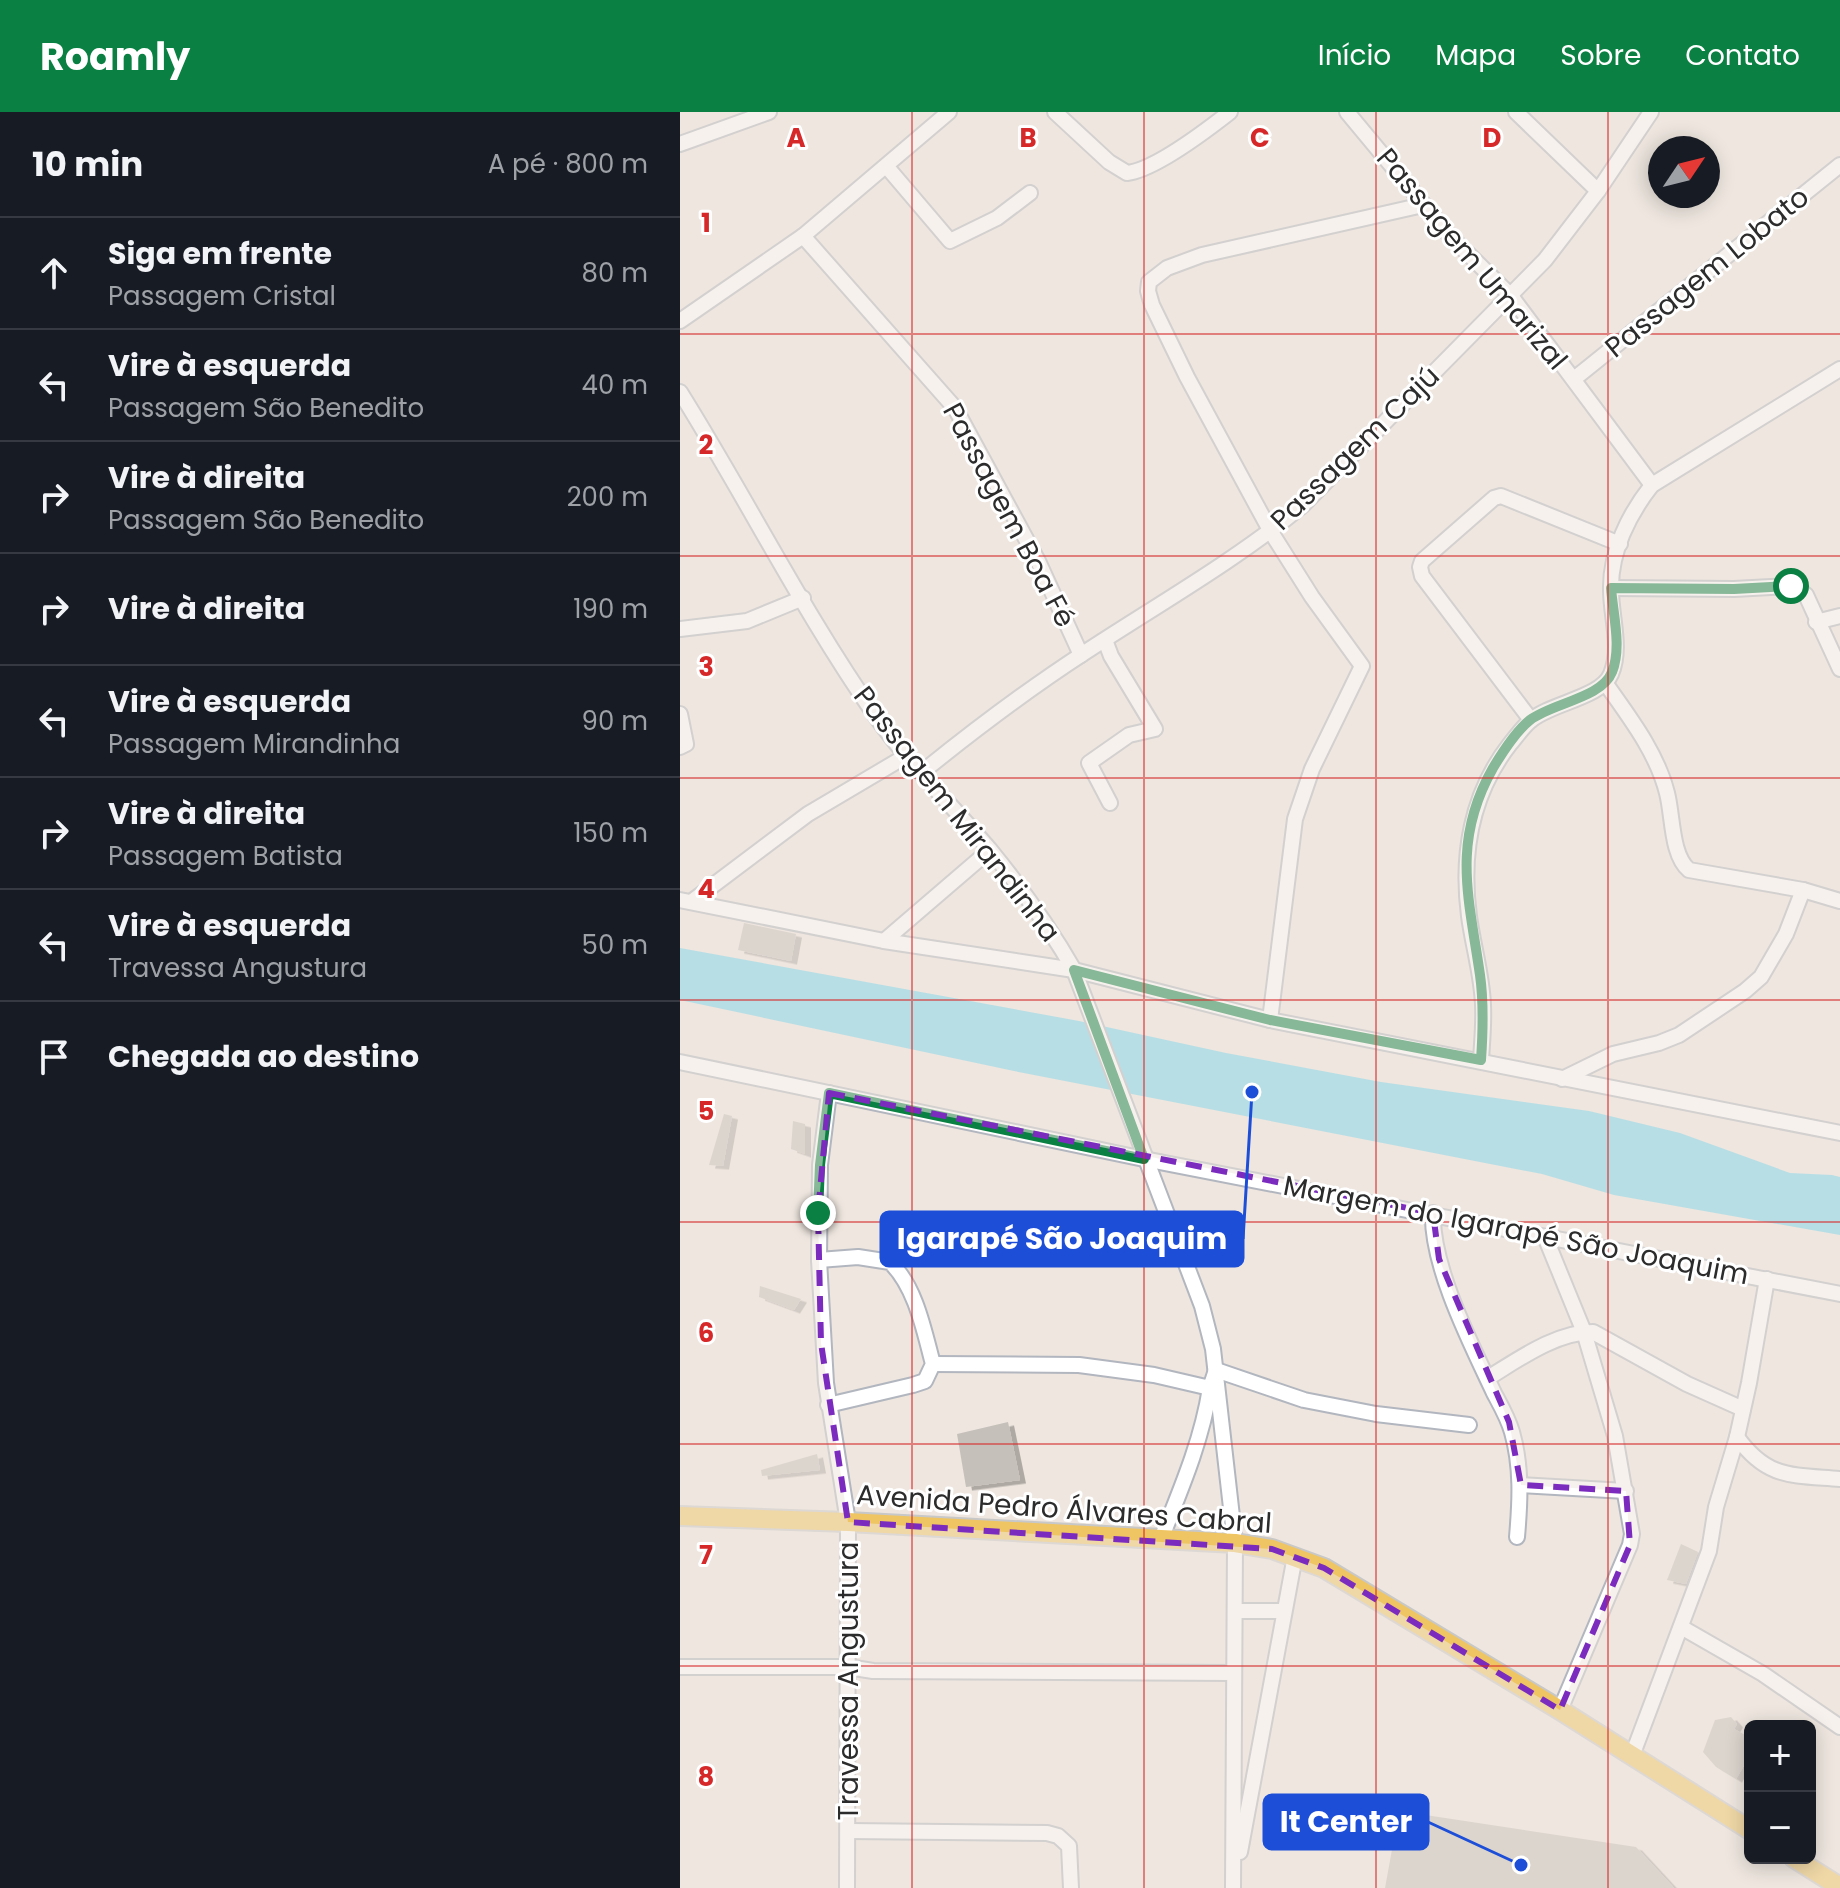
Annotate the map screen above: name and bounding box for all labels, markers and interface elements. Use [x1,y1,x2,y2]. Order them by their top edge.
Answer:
text: Roamly [40,30,190,83]
text: Início [1318,36,1391,75]
text: Mapa [1435,36,1516,75]
text: Sobre [1560,36,1641,75]
text: Contato [1685,36,1800,75]
text: A [786,120,806,156]
text: B [1019,120,1037,156]
text: C [1250,120,1270,156]
text: D [1483,120,1502,156]
north arrow [1648,136,1720,208]
text: 10 min [32,140,143,188]
street label: Passagem Umarizal [1368,140,1576,378]
text: A pé · 800 m [488,146,648,182]
street label: Passagem Lobato [1597,178,1817,366]
text: 1 [701,205,711,241]
text: Siga em frente [108,232,332,275]
icon: ahead [32,251,76,295]
text: 80 m [582,255,648,291]
text: Passagem Cristal [108,278,336,314]
text: Vire à esquerda [108,344,351,387]
street label: Passagem Cajú [1262,357,1448,539]
icon: left [32,363,76,407]
text: 40 m [582,367,648,403]
text: Passagem São Benedito [108,390,424,426]
street label: Passagem Boa Fé [933,396,1085,634]
text: 2 [699,427,714,463]
text: Vire à direita [108,456,305,499]
icon: right [32,475,76,519]
text: 200 m [567,479,648,515]
text: Passagem São Benedito [108,502,424,538]
route start [1773,568,1809,604]
icon: right [32,587,76,631]
text: Vire à direita [108,587,305,630]
text: 190 m [573,591,648,627]
text: 3 [698,649,714,685]
street label: Passagem Mirandinha [845,678,1069,950]
text: Vire à esquerda [108,680,351,723]
icon: left [32,699,76,743]
text: 90 m [582,703,648,739]
text: Passagem Mirandinha [108,726,400,762]
text: Vire à direita [108,792,305,835]
icon: right [32,811,76,855]
text: 150 m [573,815,648,851]
text: Passagem Batista [108,838,343,874]
text: 4 [697,871,715,907]
text: Vire à esquerda [108,904,351,947]
icon: left [32,923,76,967]
text: 50 m [582,927,648,963]
text: Travessa Angustura [108,950,367,986]
icon: arrive [32,1035,76,1079]
text: Chegada ao destino [108,1035,419,1078]
text: 5 [698,1093,714,1129]
street label: Margem do Igarapé São Joaquim [1280,1166,1752,1294]
route end [800,1195,836,1231]
callout: Igarapé São Joaquim [881,1212,1243,1266]
text: Igarapé São Joaquim [897,1217,1227,1260]
text: 6 [698,1315,714,1351]
street label: Avenida Pedro Álvares Cabral [855,1475,1273,1543]
text: 7 [699,1537,713,1573]
street label: Travessa Angustura [829,1542,868,1820]
map controls [1744,1720,1816,1864]
button: + [1744,1720,1816,1792]
text: 8 [698,1759,714,1795]
button: − [1744,1792,1816,1864]
callout: It Center [1264,1795,1428,1849]
text: It Center [1280,1800,1412,1843]

